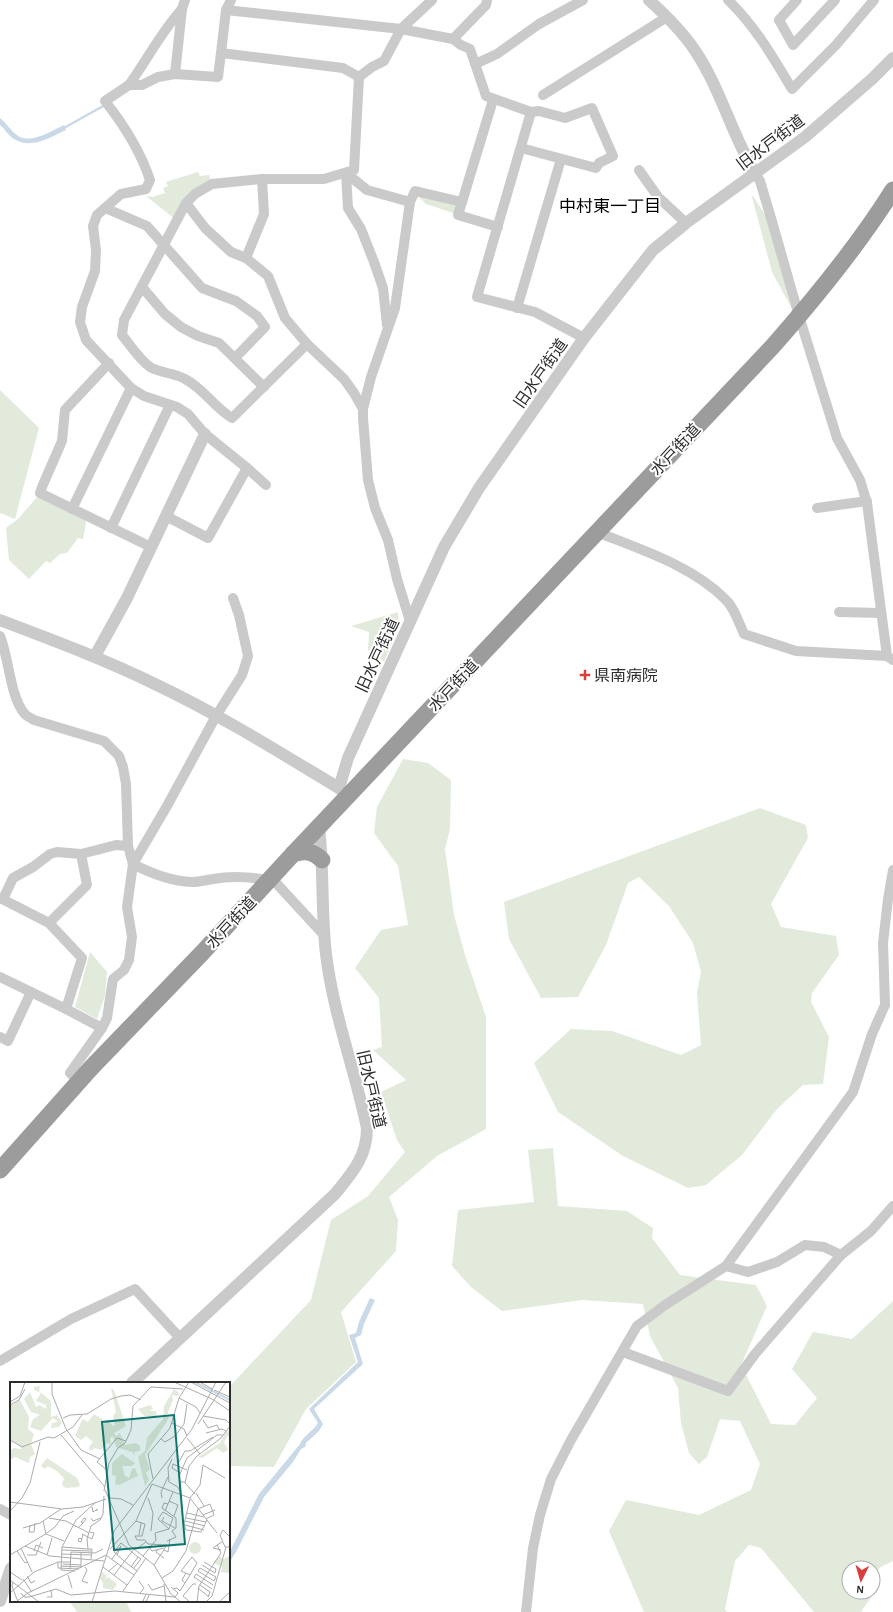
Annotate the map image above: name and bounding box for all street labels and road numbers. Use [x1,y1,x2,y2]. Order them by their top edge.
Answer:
street label: 旧水戸街道 [733,112,807,173]
street label: 旧水戸街道 [510,336,570,411]
street label: 水戸街道 [647,420,703,479]
street label: 旧水戸街道 [353,615,402,695]
street label: 水戸街道 [425,656,481,715]
street label: 水戸街道 [203,893,259,952]
street label: 旧水戸街道 [354,1048,389,1130]

